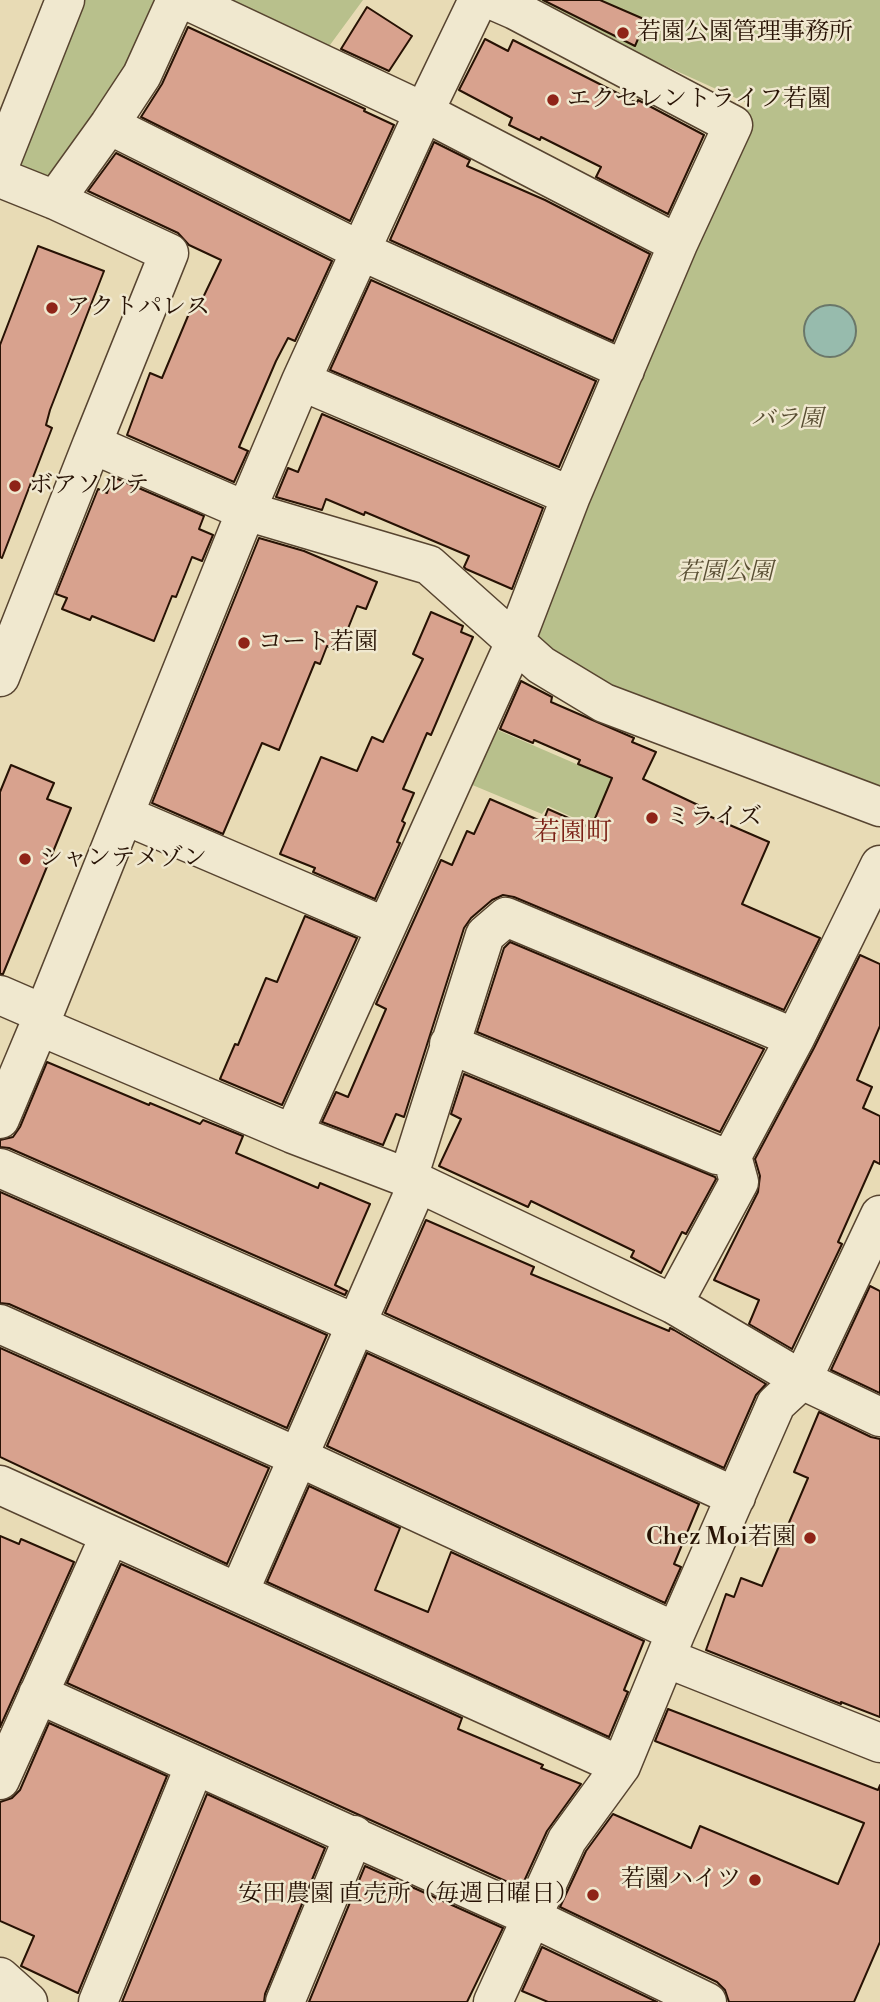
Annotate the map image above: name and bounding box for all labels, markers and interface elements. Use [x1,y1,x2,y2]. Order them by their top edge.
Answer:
place label: 若園公園管理事務所 [637,19,853,47]
marker: 若園公園管理事務所 [615,25,631,41]
place label: エクセレントライフ若園 [567,86,831,114]
marker: エクセレントライフ若園 [545,92,561,108]
place label: アクトパレス [66,294,210,322]
marker: アクトパレス [44,300,60,316]
park label: バラ園 [751,406,823,434]
place label: ボアソルテ [29,472,149,500]
marker: ボアソルテ [7,478,23,494]
park label: 若園公園 [677,559,773,587]
place label: コート若園 [258,629,378,657]
marker: コート若園 [236,635,252,651]
place label: ミライズ [666,804,762,832]
marker: ミライズ [644,810,660,826]
district label: 若園町 [534,818,612,850]
place label: シャンテメゾン [39,845,207,873]
marker: シャンテメゾン [17,851,33,867]
place label: Chez Moi若園 [646,1524,796,1552]
marker: Chez Moi若園 [802,1530,818,1546]
place label: 若園ハイツ [621,1866,741,1894]
marker: 若園ハイツ [747,1872,763,1888]
place label: 安田農園 直売所（毎週日曜日） [238,1881,579,1909]
marker: 安田農園 直売所（毎週日曜日） [585,1887,601,1903]

